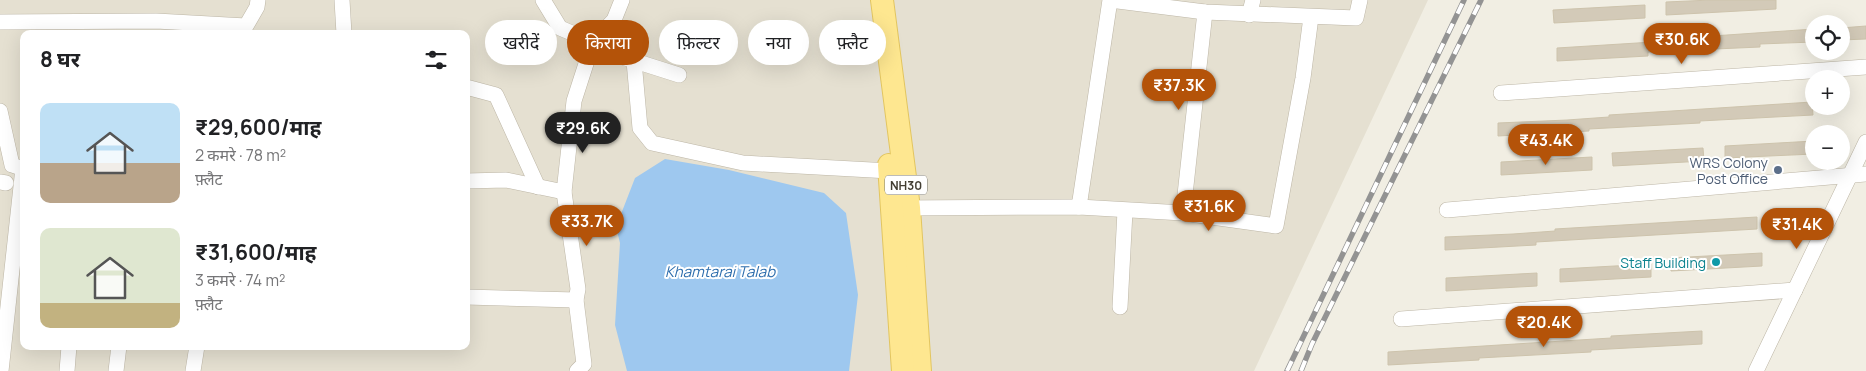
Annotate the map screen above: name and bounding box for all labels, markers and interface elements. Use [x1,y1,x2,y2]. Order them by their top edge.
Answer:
map controls [1805,15,1850,170]
button: locate [1805,15,1850,60]
chip: खरीदें [485,20,557,65]
chip: किराया [567,20,649,65]
chip: फ़िल्टर [659,20,738,65]
chip: नया [748,20,809,65]
chip: फ़्लैट [819,20,886,65]
pin: ₹30.6K [1641,22,1723,65]
text: ₹30.6K [1655,28,1709,50]
text: 8 घर [40,45,80,73]
icon: filters [422,46,450,74]
pin: ₹37.3K [1138,68,1220,111]
button: + [1805,70,1850,115]
text: ₹37.3K [1153,74,1205,96]
pin: ₹29.6K [542,112,624,154]
text: ₹29,600/माह [195,113,321,141]
text: ₹29.6K [556,117,610,139]
icon: home [80,123,140,183]
pin: ₹43.4K [1505,124,1587,166]
button: − [1805,125,1850,170]
text: ₹43.4K [1519,129,1573,151]
text: 2 कमरे · 78 m² [195,144,286,166]
place label: WRS Colony Post Office [1689,153,1769,188]
marker: WRS Colony Post Office [1772,164,1784,176]
text: फ़्लैट [195,168,223,190]
road number: NH30 [885,176,927,194]
pin: ₹31.6K [1168,190,1250,232]
text: ₹31.6K [1184,195,1234,217]
pin: ₹33.7K [546,204,628,247]
pin: ₹31.4K [1756,208,1838,250]
text: ₹33.7K [561,210,613,232]
text: ₹31.4K [1772,213,1822,235]
text: ₹31,600/माह [195,238,316,266]
icon: home [80,248,140,308]
place label: Staff Building [1620,253,1706,272]
marker: Staff Building [1710,256,1722,268]
water label: Khamtarai Talab [665,261,776,282]
text: 3 कमरे · 74 m² [195,269,285,291]
text: फ़्लैट [195,293,223,315]
pin: ₹20.4K [1503,306,1585,348]
text: ₹20.4K [1517,311,1571,333]

